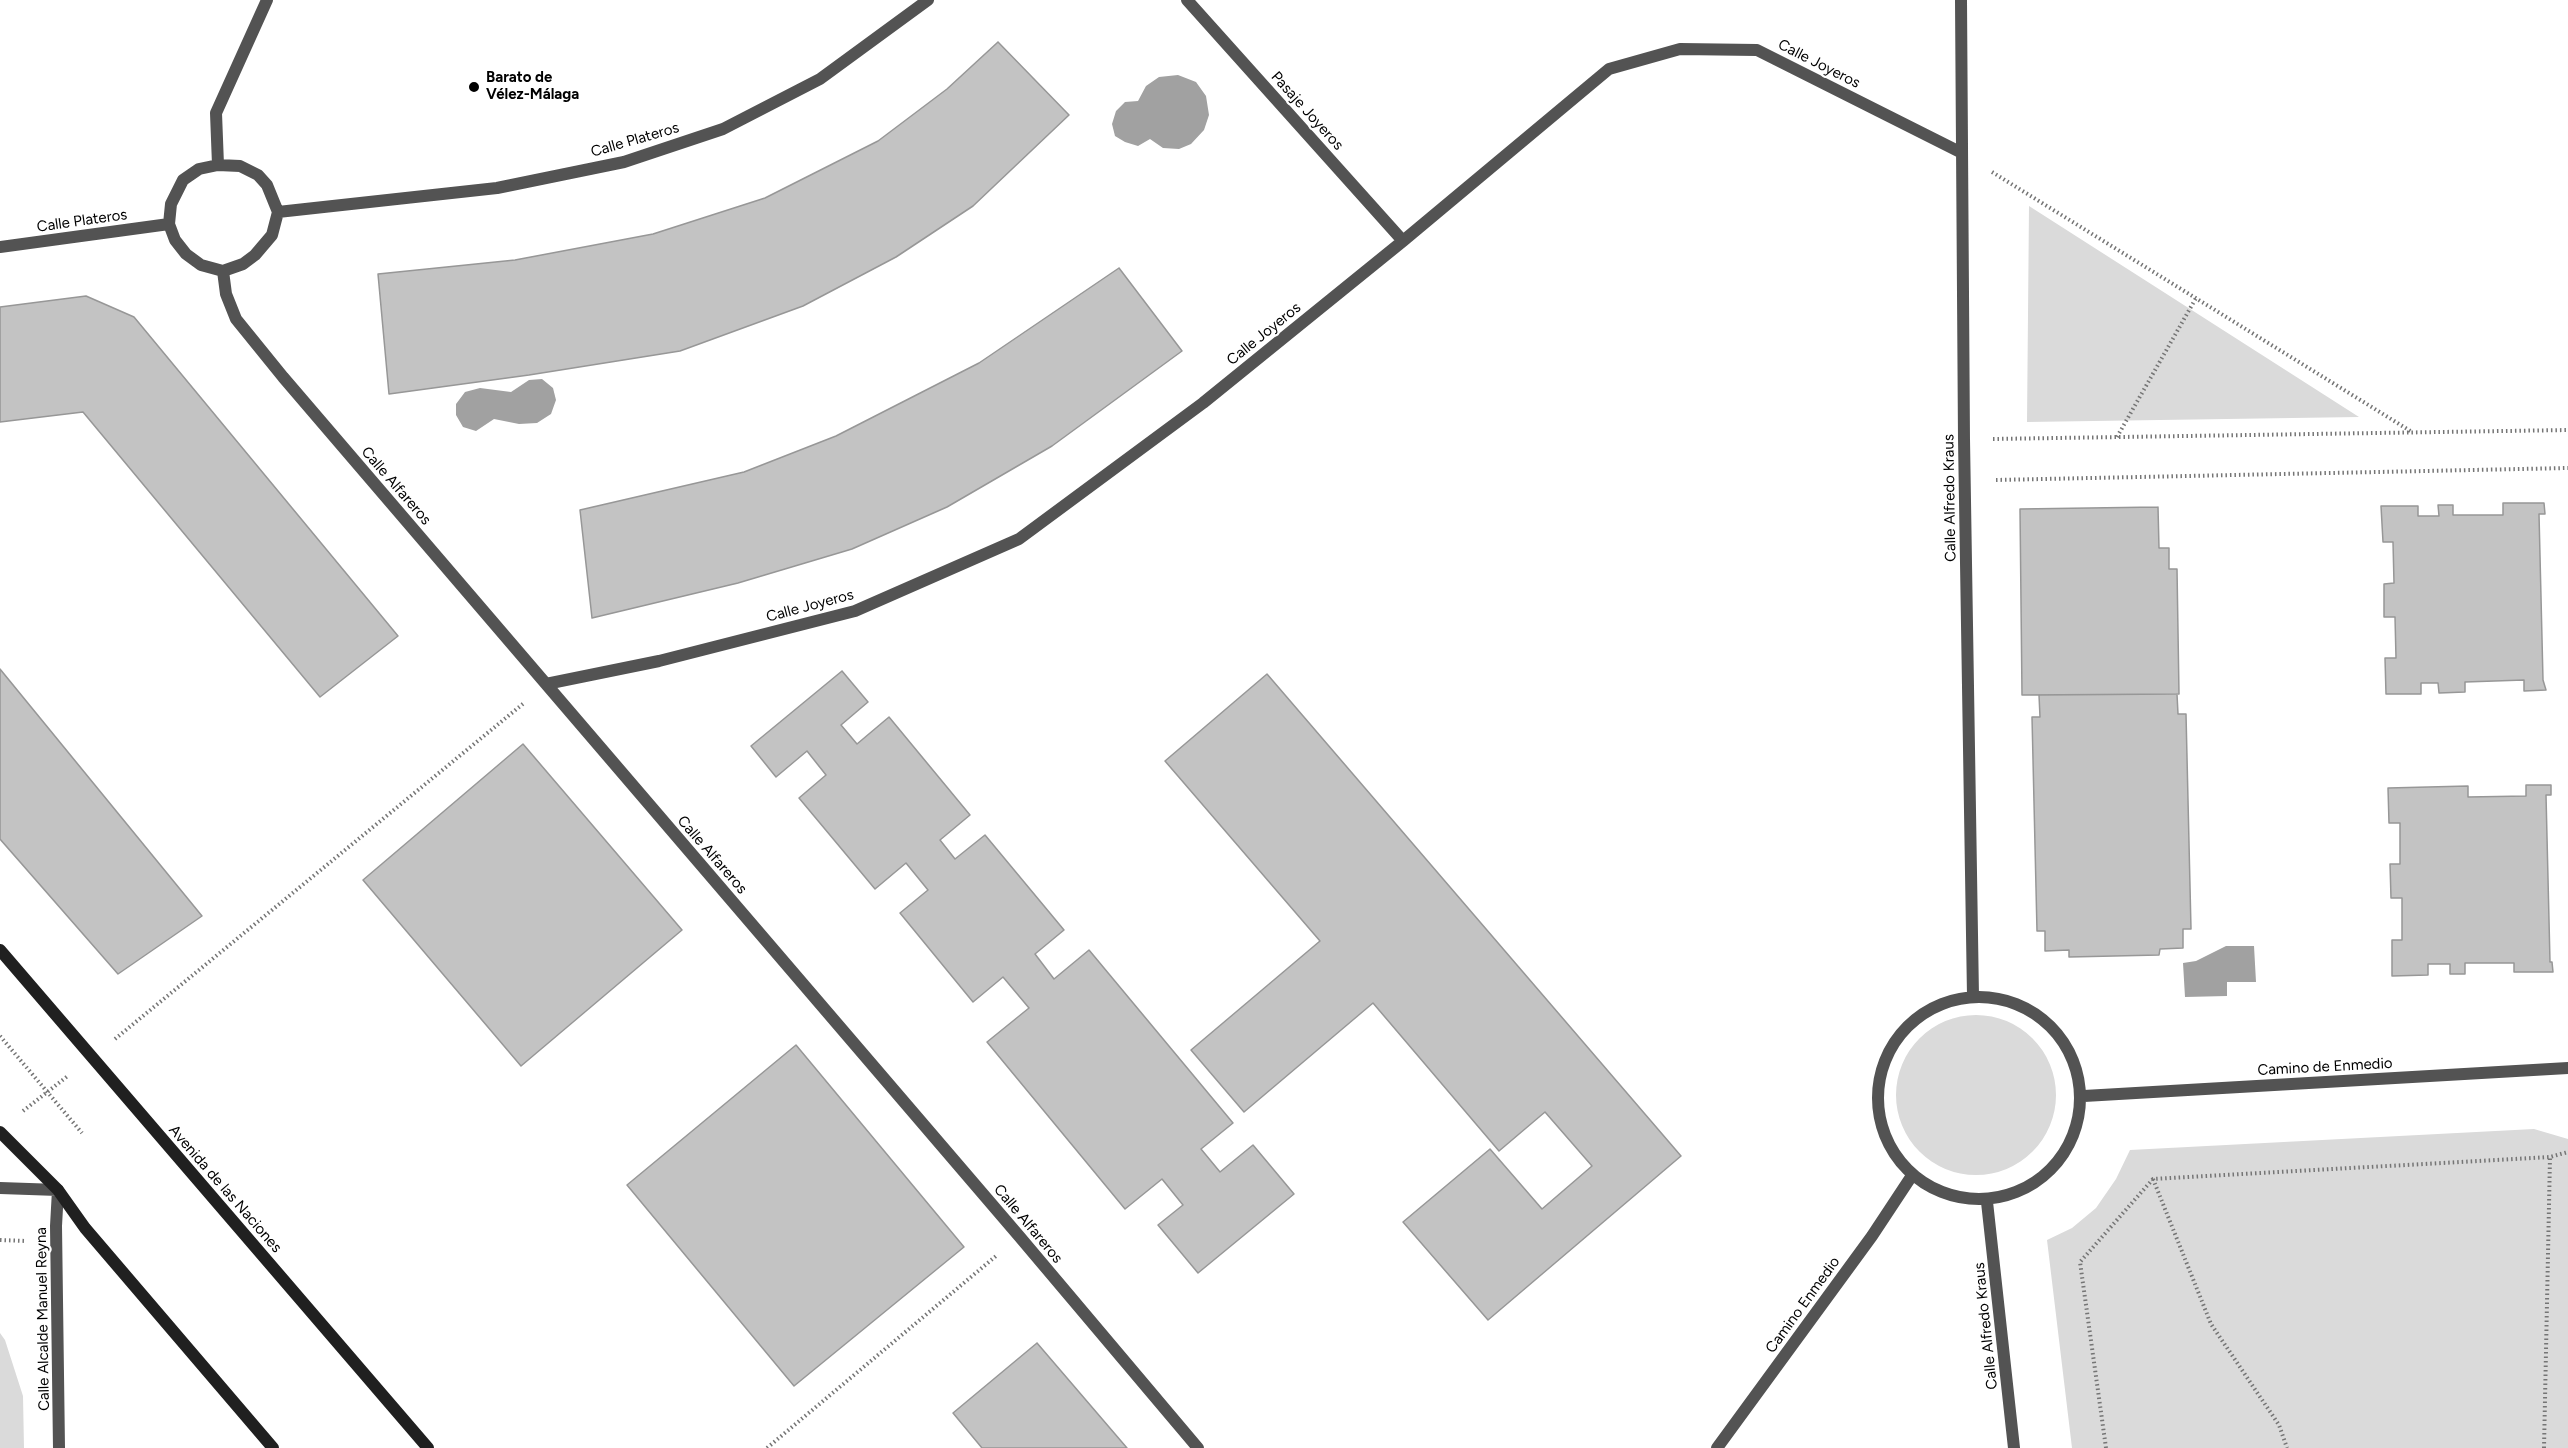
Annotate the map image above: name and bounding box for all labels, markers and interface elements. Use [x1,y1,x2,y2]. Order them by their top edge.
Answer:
street label: Calle Joyeros [1775,36,1863,92]
street label: Pasaje Joyeros [1267,68,1347,154]
place label: Barato de Vélez-Málaga [486,69,579,104]
marker: Barato de Vélez-Málaga [467,80,481,94]
street label: Calle Plateros [589,119,681,161]
street label: Calle Plateros [36,206,128,236]
street label: Calle Joyeros [1223,299,1305,369]
street label: Calle Alfredo Kraus [1940,434,1960,562]
street label: Calle Alfareros [357,443,435,529]
street label: Calle Joyeros [764,586,856,626]
street label: Calle Alfareros [673,812,751,898]
street label: Camino de Enmedio [2257,1054,2393,1080]
street label: Avenida de las Naciones [165,1122,285,1256]
street label: Calle Alfareros [990,1181,1066,1267]
street label: Calle Alcalde Manuel Reyna [32,1227,54,1411]
street label: Camino Enmedio [1762,1253,1844,1357]
street label: Calle Alfredo Kraus [1970,1262,2002,1390]

